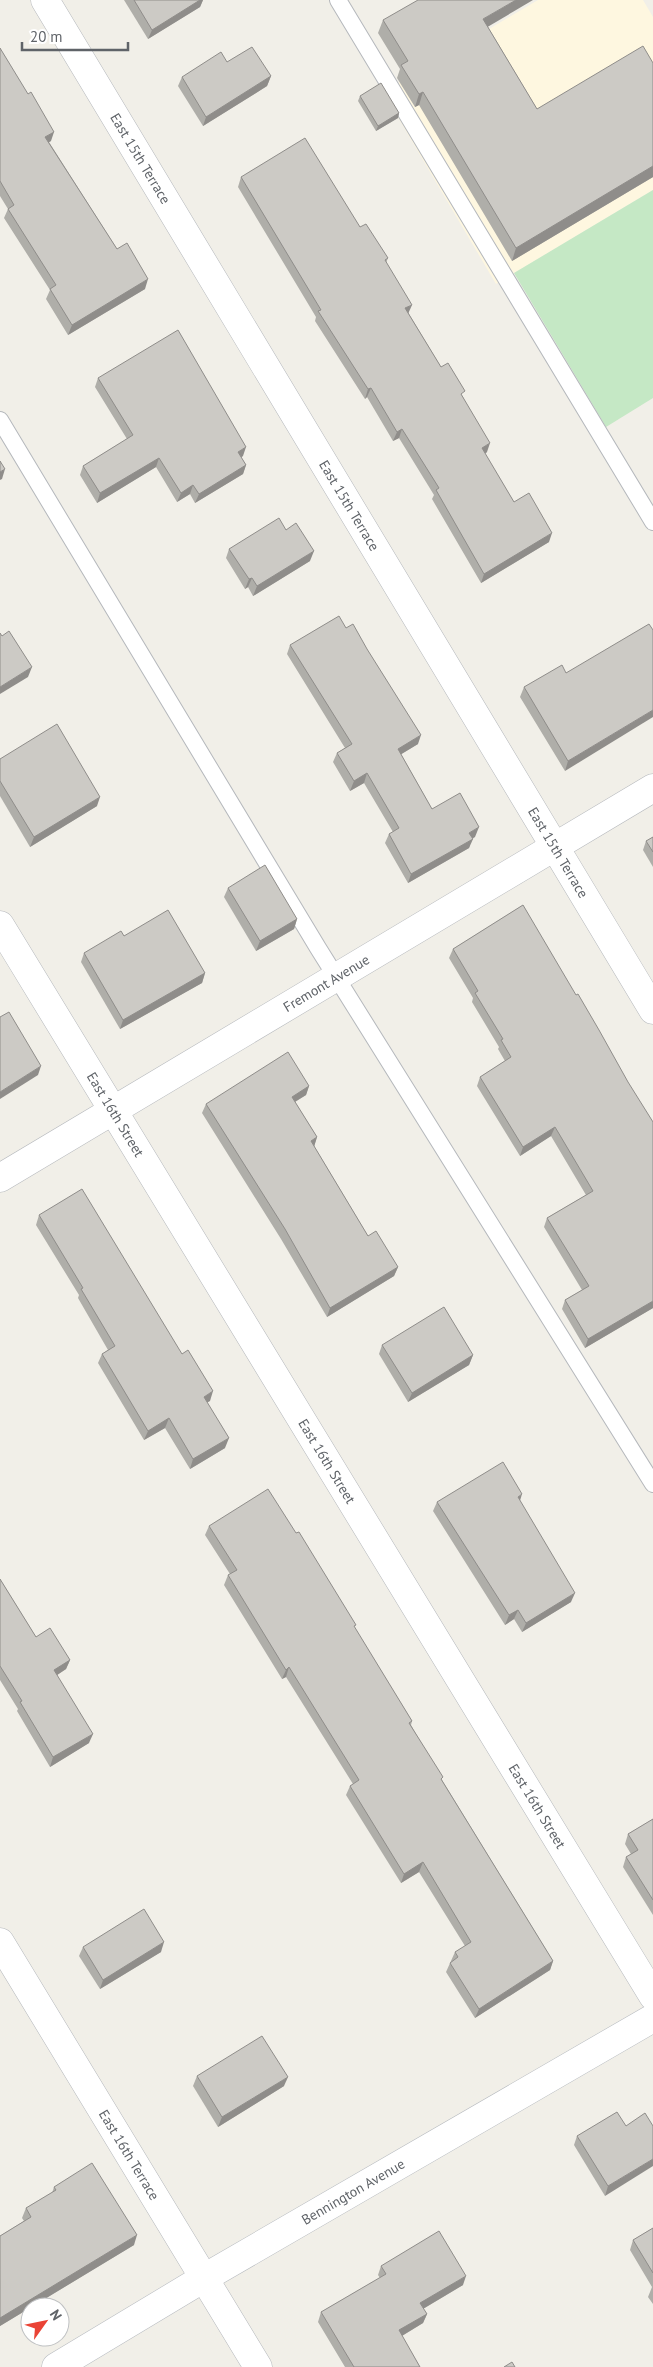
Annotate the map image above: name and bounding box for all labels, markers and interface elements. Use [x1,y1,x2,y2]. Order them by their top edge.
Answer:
scale bar [22,20,129,52]
text: 20 m [30,27,63,46]
street label: East 15th Terrace [106,110,175,207]
street label: East 15th Terrace [315,457,383,554]
street label: East 15th Terrace [524,804,592,901]
street label: Fremont Avenue [280,950,373,1016]
street label: East 16th Street [83,1069,148,1160]
street label: East 16th Street [294,1415,360,1507]
street label: East 16th Street [505,1760,570,1852]
street label: East 16th Terrace [95,2106,164,2203]
street label: Bennington Avenue [298,2155,408,2229]
north arrow [20,2297,70,2347]
text: N [46,2306,66,2324]

